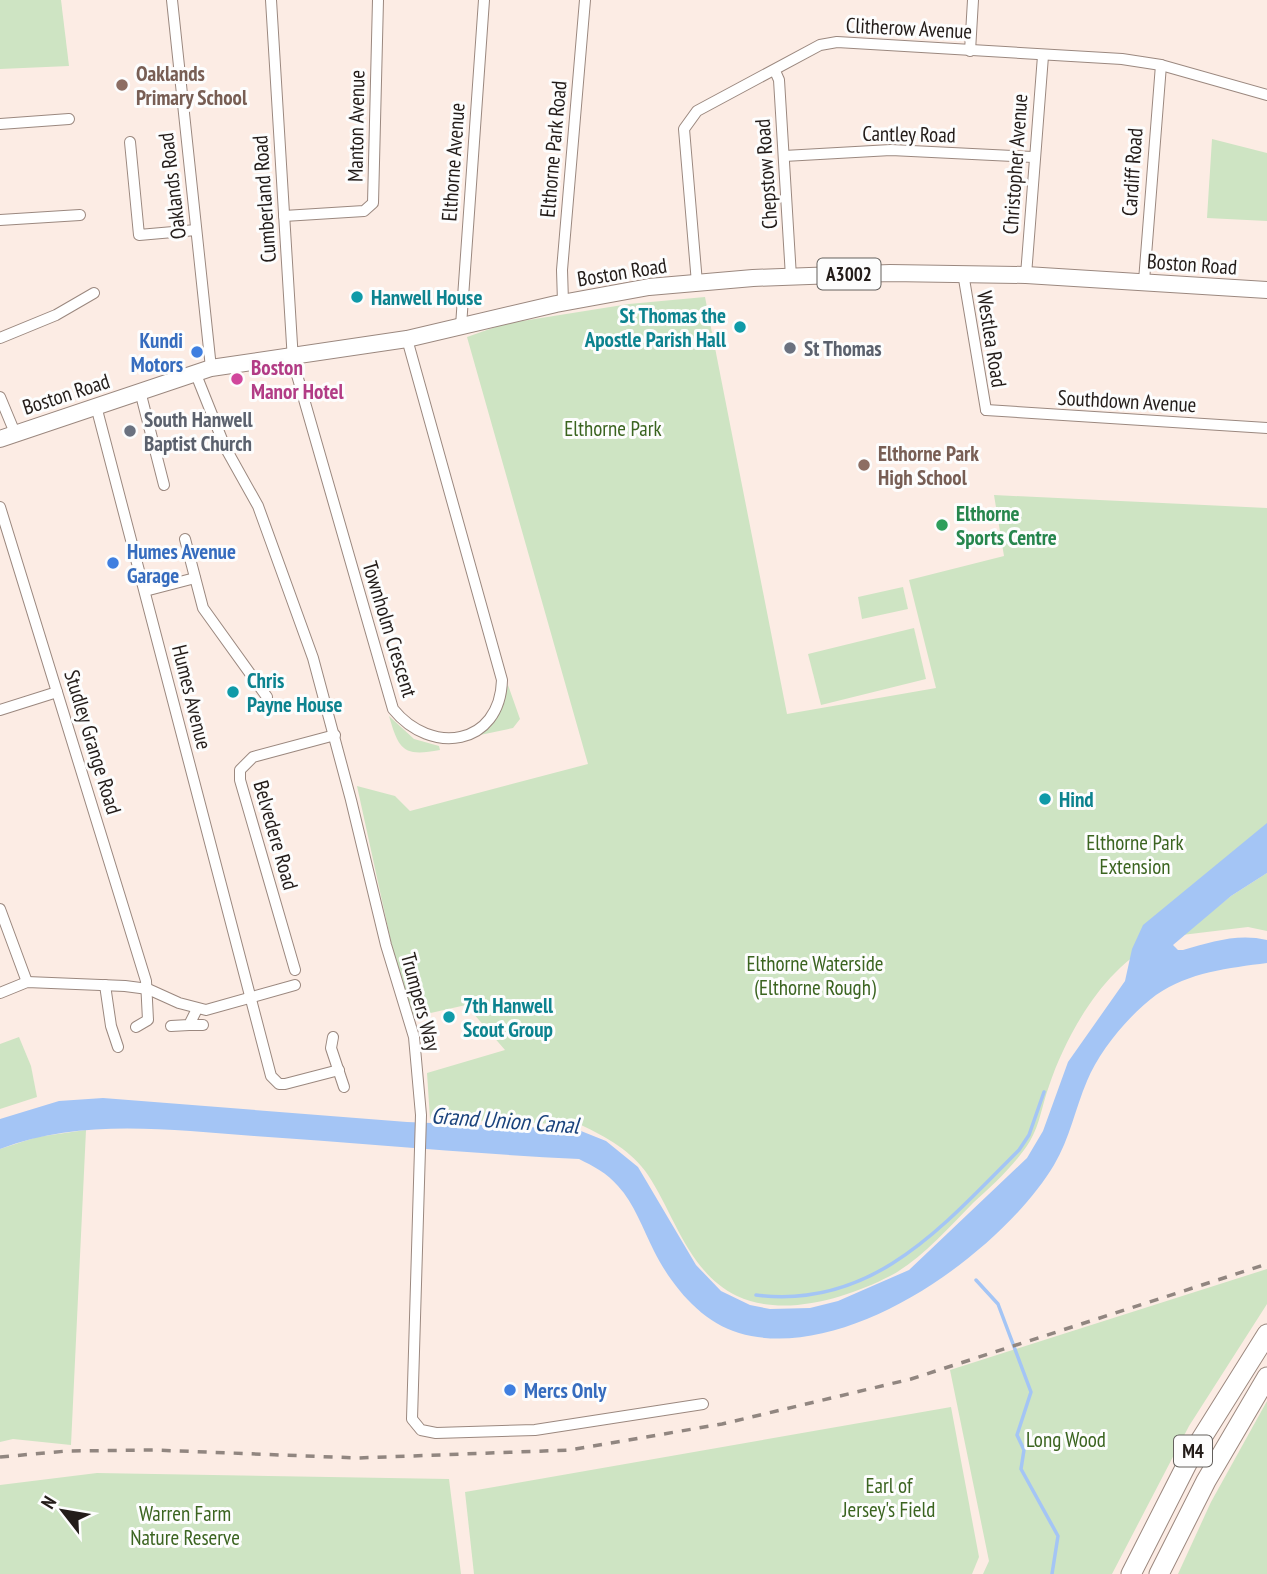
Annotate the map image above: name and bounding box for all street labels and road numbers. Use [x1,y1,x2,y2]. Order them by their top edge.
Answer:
street label: Clitherow Avenue [845,11,973,45]
street label: Manton Avenue [342,70,370,182]
street label: Elthorne Park Road [534,80,572,218]
street label: Christopher Avenue [997,93,1033,235]
street label: Elthorne Avenue [435,102,471,222]
street label: Chepstow Road [749,118,783,230]
street label: Cantley Road [862,120,956,148]
street label: Cardiff Road [1115,127,1149,217]
street label: Oaklands Road [152,131,192,241]
street label: Cumberland Road [246,134,282,264]
street label: Boston Road [1146,247,1238,281]
street label: Boston Road [575,252,669,292]
road number: A3002 [818,258,880,290]
street label: Westlea Road [971,289,1013,389]
street label: Boston Road [19,367,113,421]
street label: Southdown Avenue [1057,384,1197,418]
street label: Townholm Crescent [357,558,424,700]
street label: Humes Avenue [166,642,218,752]
street label: Studley Grange Road [58,666,128,818]
street label: Belvedere Road [247,777,305,893]
street label: Trumpers Way [395,950,447,1054]
road number: M4 [1174,1436,1212,1466]

